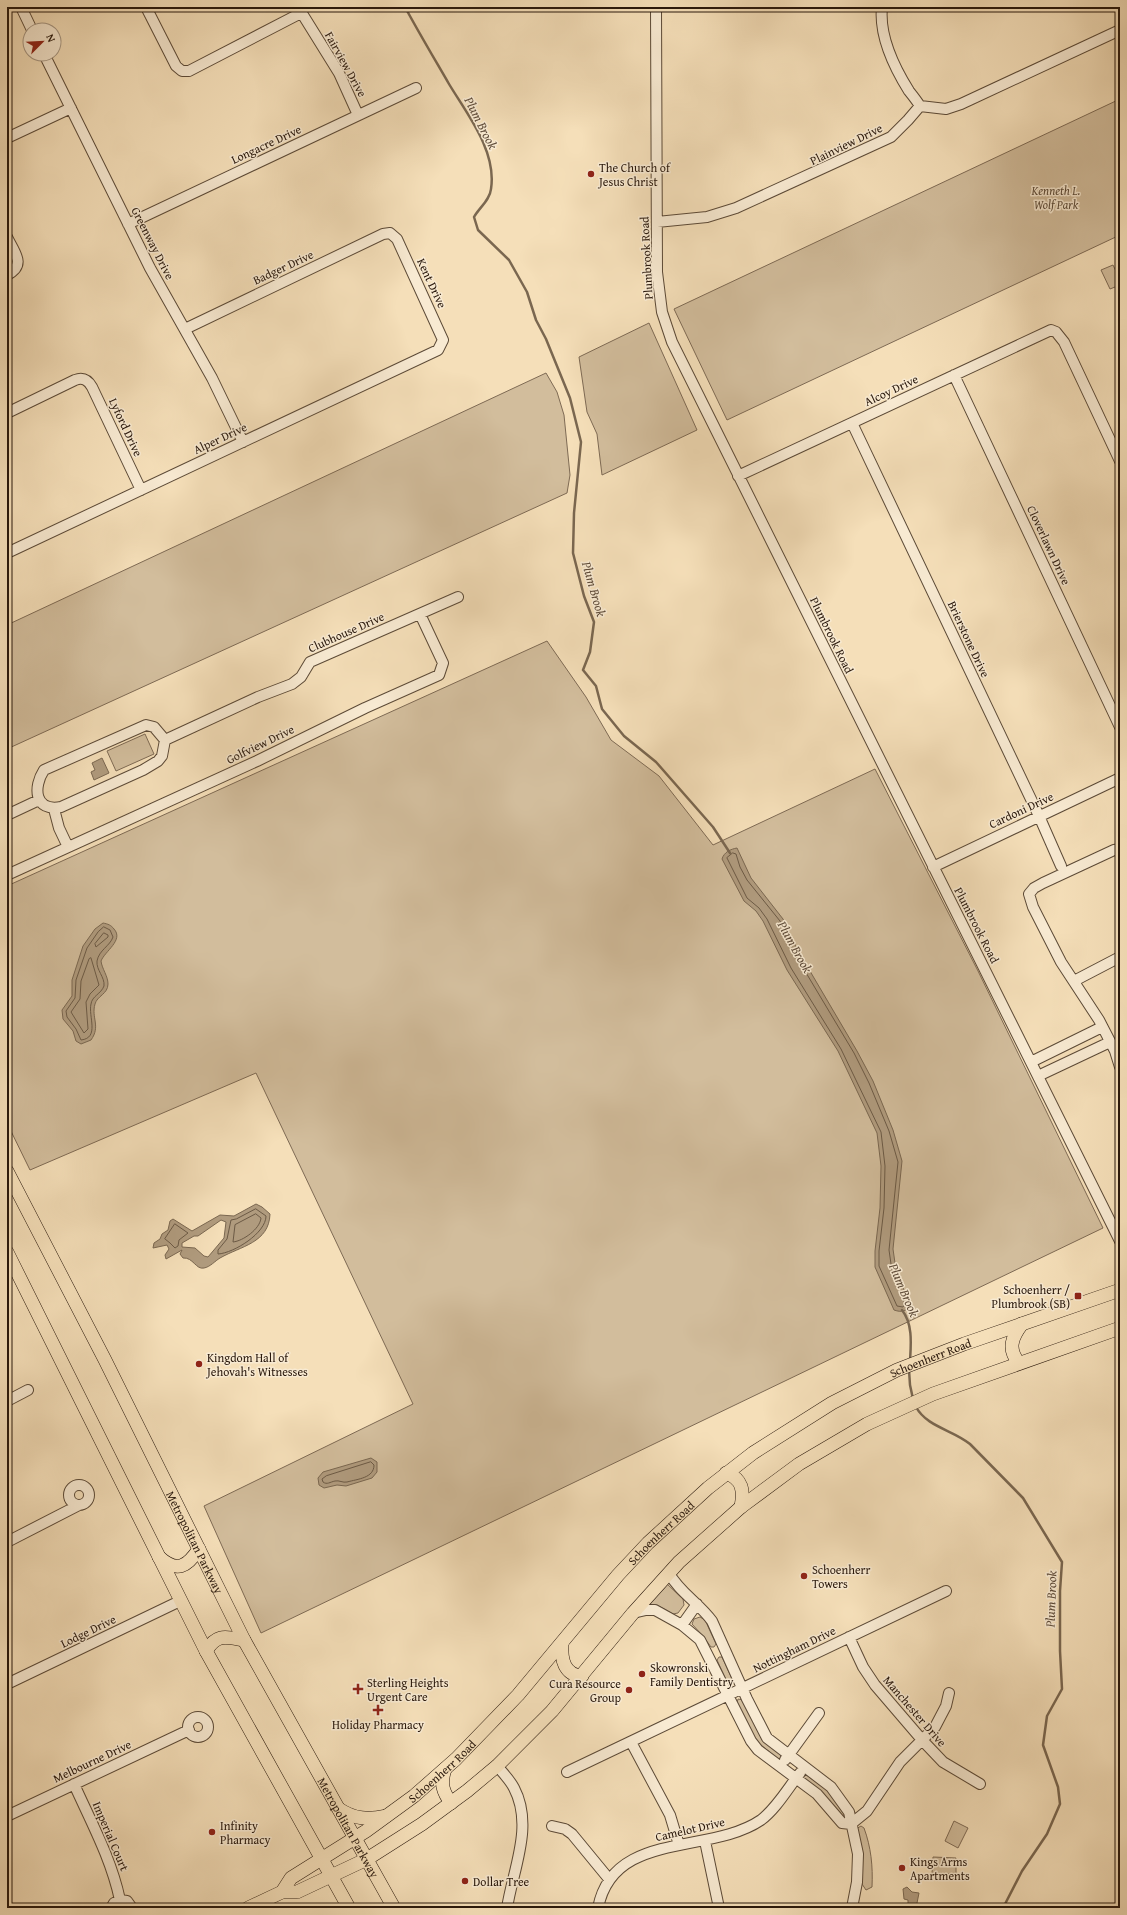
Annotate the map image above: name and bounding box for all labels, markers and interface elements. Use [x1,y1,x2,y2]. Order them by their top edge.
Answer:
north arrow [22,22,62,62]
street label: Fairview Drive [321,28,371,100]
text: N [42,31,60,45]
water label: Plum Brook [459,93,502,153]
street label: Plainview Drive [807,119,885,169]
street label: Longacre Drive [228,120,304,168]
place label: The Church of Jesus Christ [597,159,671,190]
marker: The Church of Jesus Christ [586,169,596,179]
park label: Kenneth L. Wolf Park [1031,182,1080,213]
street label: Greenway Drive [127,204,179,283]
street label: Plumbrook Road [635,215,657,300]
street label: Badger Drive [250,245,316,288]
street label: Kent Drive [413,255,451,311]
street label: Alcoy Drive [861,370,921,410]
street label: Lyford Drive [105,395,147,459]
street label: Alper Drive [190,418,250,458]
street label: Cloverlawn Drive [1023,503,1075,588]
water label: Plum Brook [577,558,611,619]
street label: Plumbrook Road [806,594,858,677]
street label: Brierstone Drive [944,598,994,680]
street label: Clubhouse Drive [305,607,387,656]
street label: Golfview Drive [223,720,297,768]
street label: Cardoni Drive [986,788,1056,832]
street label: Plumbrook Road [951,884,1004,966]
water label: Plum Brook [772,917,817,976]
water label: Plum Brook [884,1259,924,1320]
place label: Schoenherr / Plumbrook (SB) [992,1281,1070,1312]
marker: Schoenherr / Plumbrook (SB) [1073,1291,1083,1301]
street label: Schoenherr Road [886,1334,974,1381]
place label: Kingdom Hall of Jehovah's Witnesses [205,1349,308,1380]
marker: Kingdom Hall of Jehovah's Witnesses [194,1359,204,1369]
street label: Metropolitan Parkway [163,1488,228,1596]
street label: Schoenherr Road [623,1496,698,1568]
place label: Schoenherr Towers [812,1561,871,1592]
water label: Plum Brook [1040,1570,1061,1629]
marker: Schoenherr Towers [799,1571,809,1581]
street label: Lodge Drive [58,1610,119,1652]
street label: Nottingham Drive [750,1621,839,1676]
place label: Skowronski Family Dentistry [650,1659,733,1690]
marker: Skowronski Family Dentistry [637,1669,647,1679]
street label: Manchester Drive [879,1672,951,1750]
place label: Sterling Heights Urgent Care [367,1674,449,1705]
place label: Cura Resource Group [549,1675,622,1706]
marker: Sterling Heights Urgent Care [352,1683,364,1695]
marker: Cura Resource Group [624,1685,634,1695]
marker: Holiday Pharmacy [373,1705,383,1715]
place label: Holiday Pharmacy [332,1716,424,1733]
street label: Melbourne Drive [50,1735,134,1787]
street label: Schoenherr Road [404,1735,480,1806]
street label: Metropolitan Parkway [314,1774,384,1880]
street label: Imperial Court [89,1799,134,1874]
street label: Camelot Drive [654,1813,727,1845]
place label: Infinity Pharmacy [220,1817,271,1848]
marker: Infinity Pharmacy [207,1827,217,1837]
place label: Kings Arms Apartments [910,1853,970,1884]
marker: Kings Arms Apartments [897,1863,907,1873]
place label: Dollar Tree [473,1873,530,1890]
marker: Dollar Tree [460,1876,470,1886]

